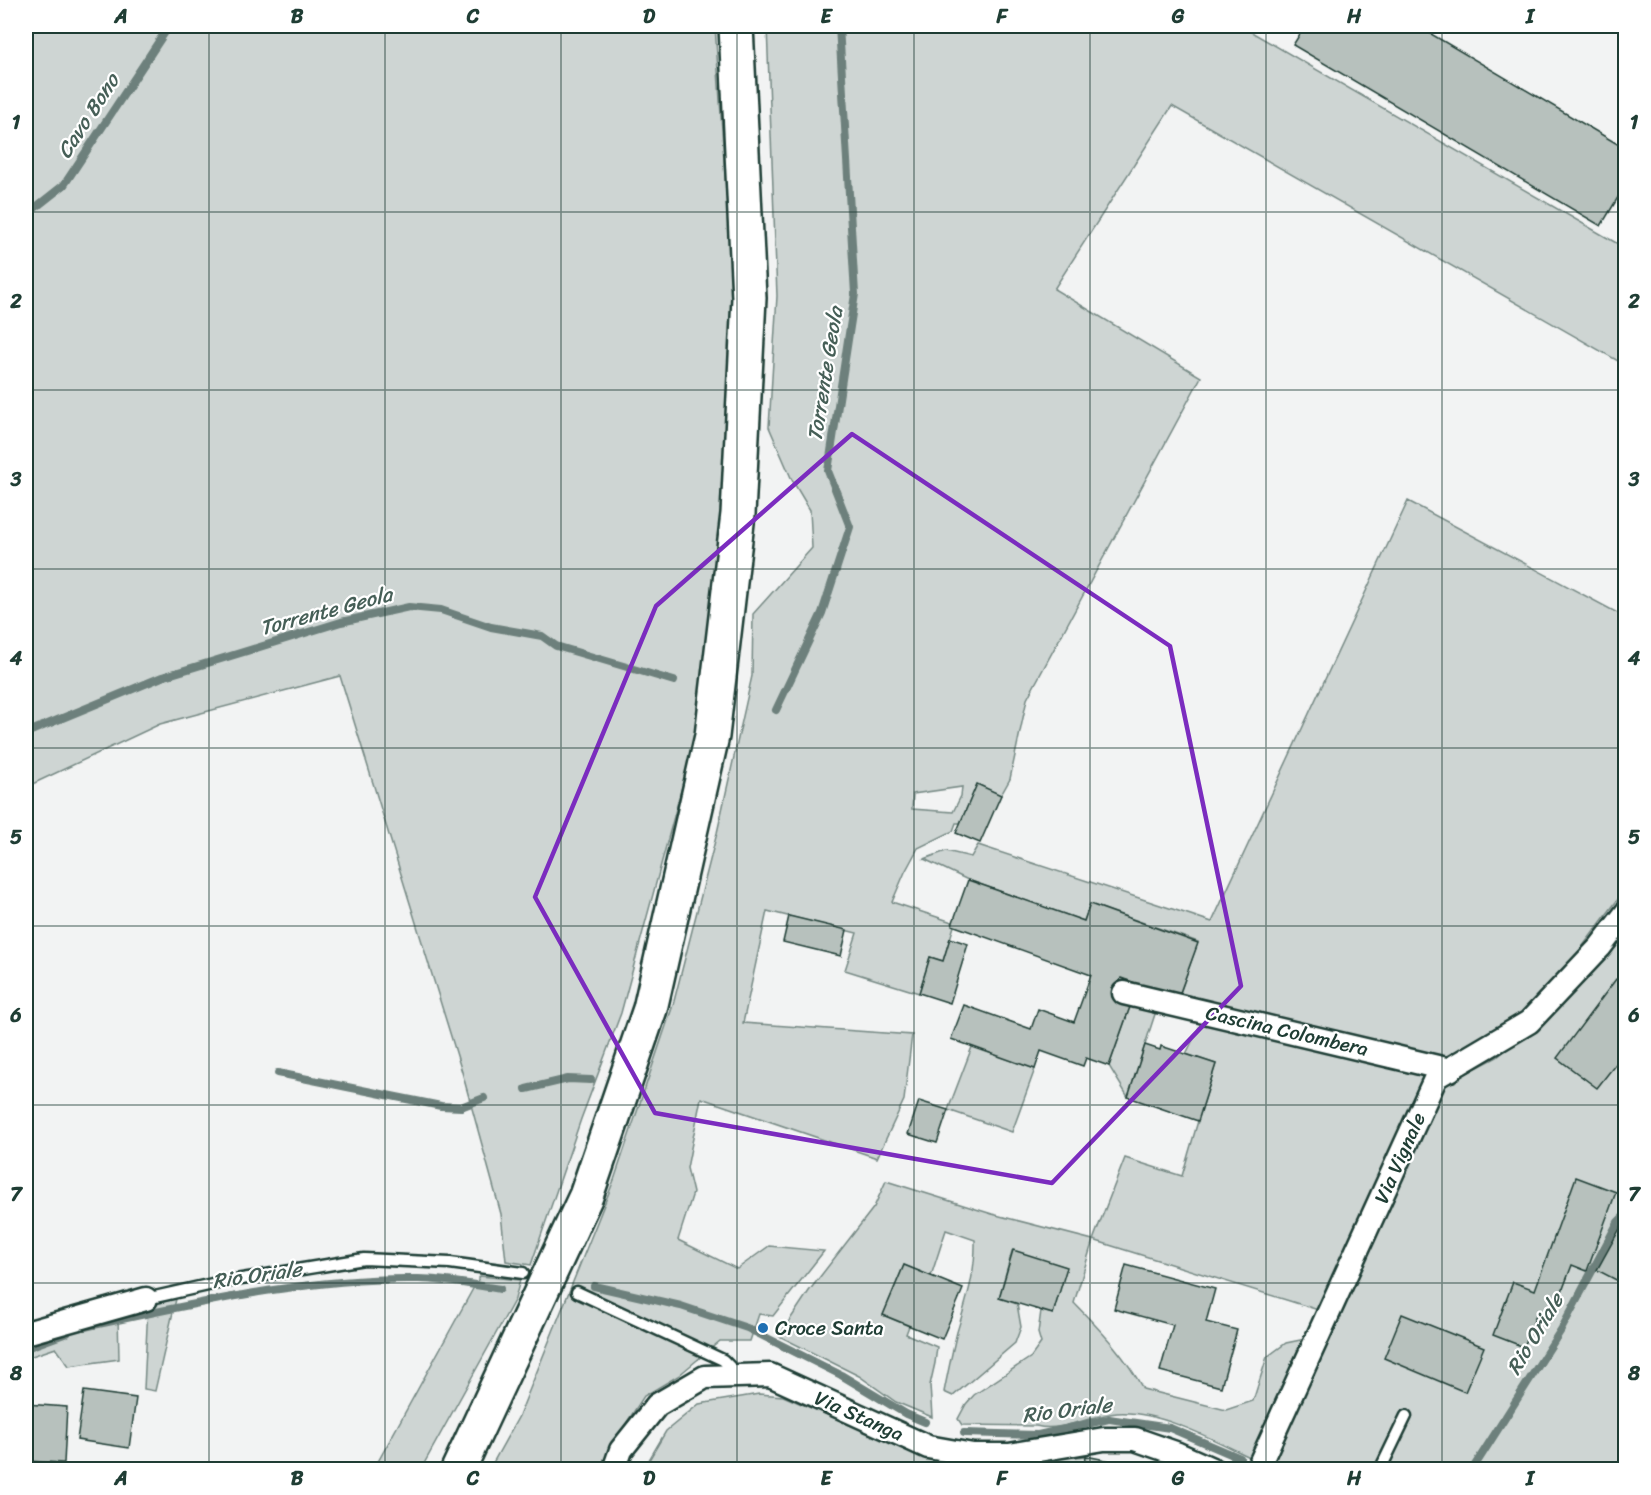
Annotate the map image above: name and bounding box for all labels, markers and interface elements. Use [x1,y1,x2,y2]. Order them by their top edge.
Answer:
text: A [113,0,128,34]
text: B [291,0,304,34]
text: C [466,0,480,34]
text: D [643,0,656,34]
text: E [820,0,833,34]
text: F [996,0,1009,34]
text: G [1171,0,1185,34]
text: H [1346,0,1362,34]
text: I [1525,0,1536,34]
water label: Cavo Bono [46,64,131,166]
text: 1 [12,105,21,140]
text: 1 [1630,105,1639,140]
text: 2 [9,284,22,319]
text: 2 [1627,284,1640,319]
water label: Torrente Geola [796,302,855,444]
text: 3 [10,462,22,497]
text: 3 [1628,462,1640,497]
water label: Torrente Geola [256,574,399,647]
text: 4 [9,641,23,676]
text: 4 [1627,641,1641,676]
text: 5 [10,820,22,855]
text: 5 [1628,820,1640,855]
street label: Cascina Colombera [1202,995,1372,1067]
text: 6 [9,998,22,1033]
text: 6 [1627,998,1640,1033]
street label: Via Vignale [1364,1107,1436,1209]
text: 7 [10,1177,23,1212]
text: 7 [1628,1177,1641,1212]
water label: Rio Oriale [210,1250,306,1300]
water label: Rio Oriale [1496,1284,1576,1382]
place label: Croce Santa [775,1311,884,1346]
marker: Croce Santa [756,1321,770,1335]
text: 8 [9,1356,23,1391]
text: 8 [1627,1356,1641,1391]
street label: Via Stanga [809,1381,909,1451]
water label: Rio Oriale [1020,1385,1116,1434]
text: A [113,1461,128,1495]
text: B [291,1461,304,1495]
text: C [466,1461,480,1495]
text: D [643,1461,656,1495]
text: E [820,1461,833,1495]
text: F [996,1461,1009,1495]
text: G [1171,1461,1185,1495]
text: H [1346,1461,1362,1495]
text: I [1525,1461,1536,1495]

